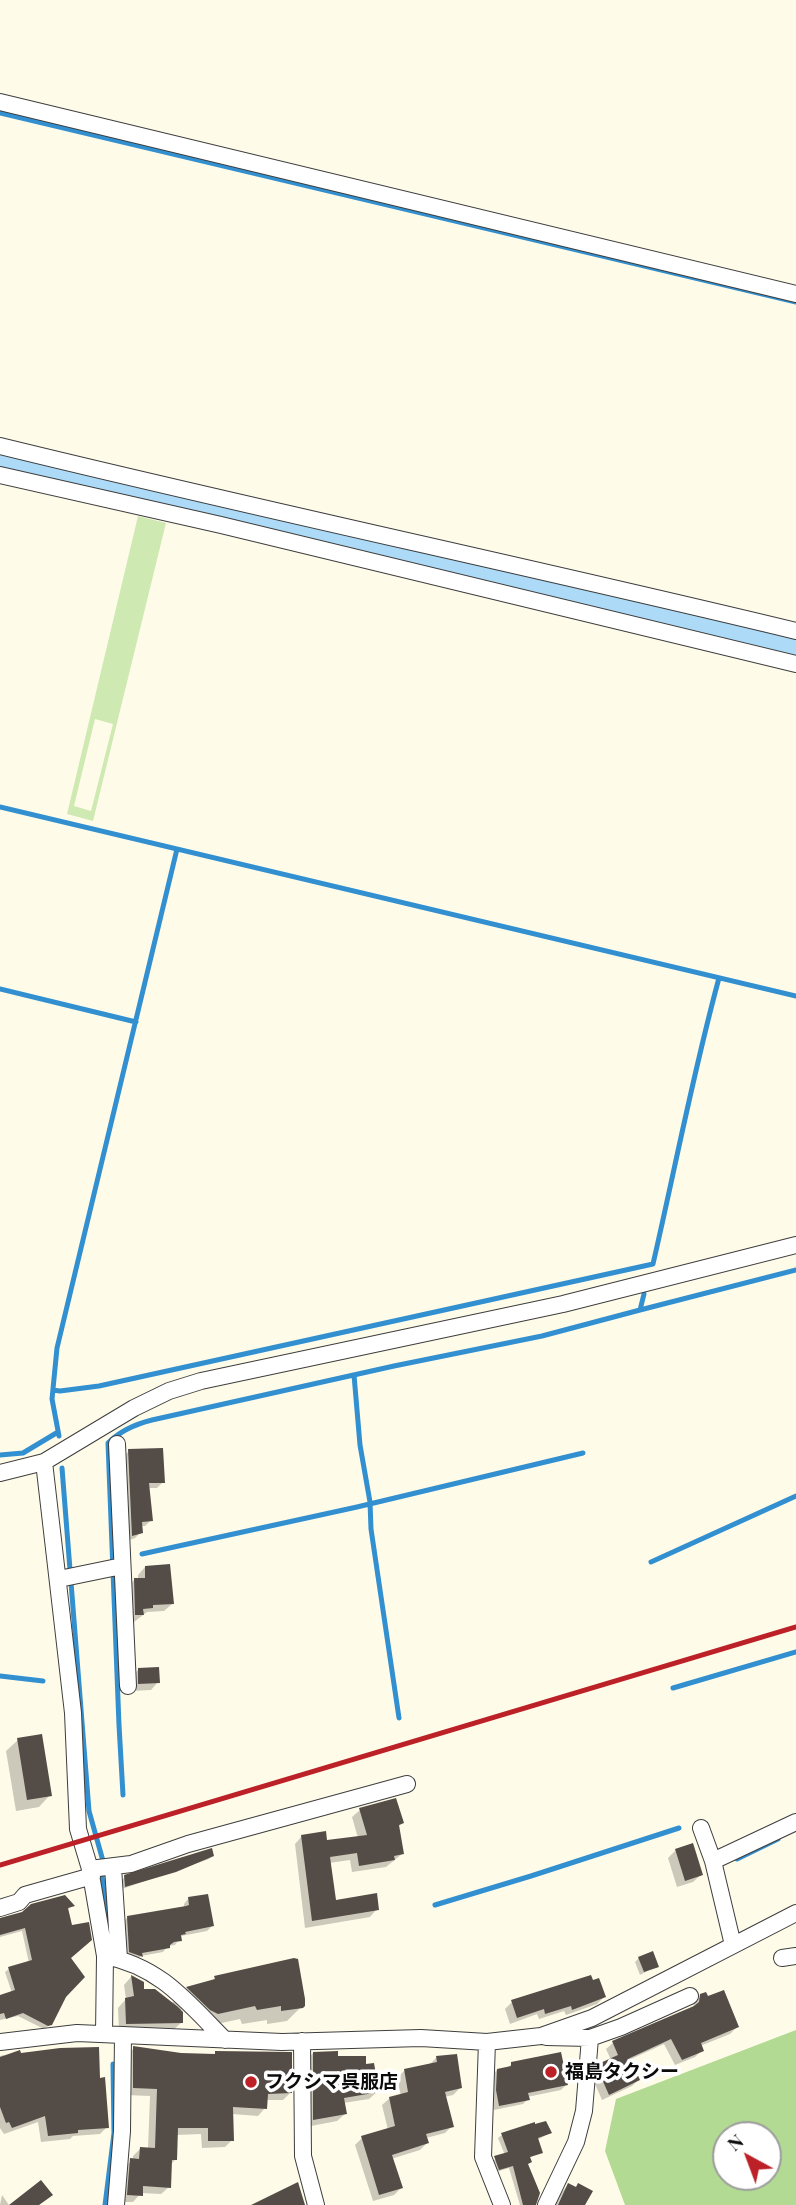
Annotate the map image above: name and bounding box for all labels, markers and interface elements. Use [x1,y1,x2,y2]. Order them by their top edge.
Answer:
place label: 福島タクシー [565,2061,679,2083]
marker: 福島タクシー [543,2064,559,2080]
place label: フクシマ呉服店 [265,2071,398,2093]
marker: フクシマ呉服店 [243,2074,259,2090]
north arrow [712,2121,782,2191]
text: N [721,2127,748,2156]

